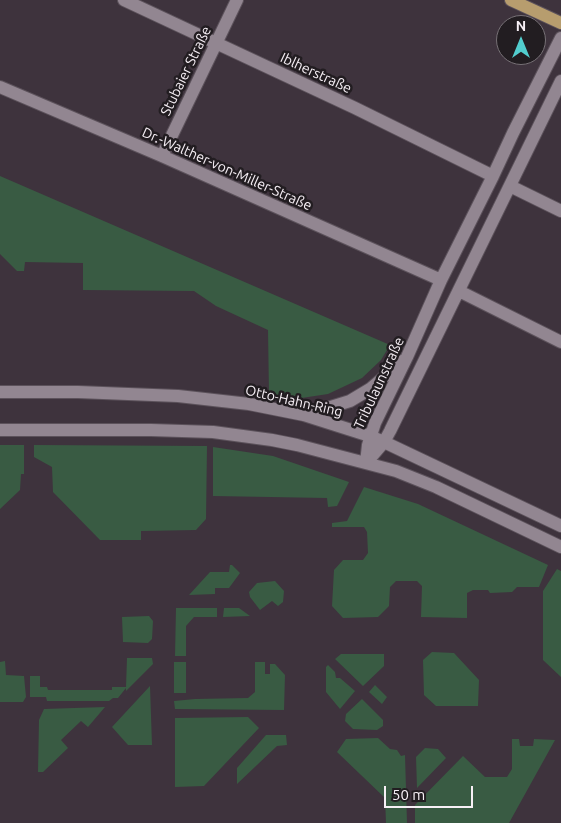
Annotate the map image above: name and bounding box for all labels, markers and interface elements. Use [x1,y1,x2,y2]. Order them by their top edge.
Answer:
north arrow [496,15,546,65]
text: N [516,18,526,34]
street label: Stubaier Straße [157,24,215,118]
street label: Iblherstraße [278,49,354,97]
street label: Dr.-Walther-von-Miller-Straße [139,124,315,214]
street label: Tribulaunstraße [350,334,408,432]
street label: Otto-Hahn-Ring [244,382,344,420]
scale bar [386,776,475,808]
text: 50 m [392,786,425,803]

